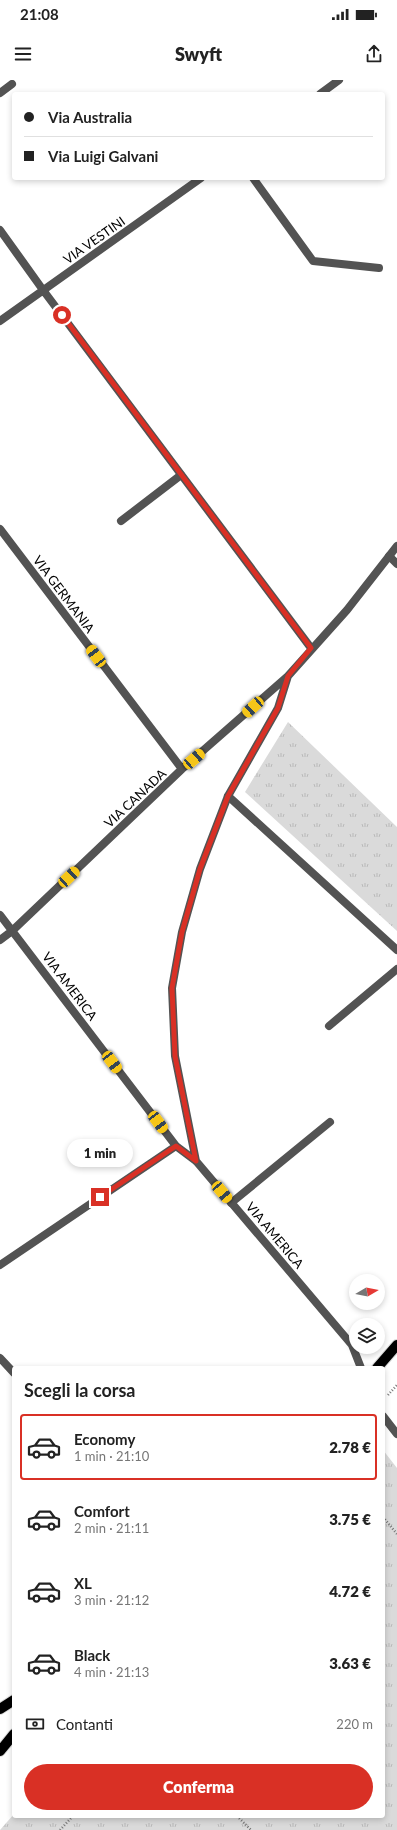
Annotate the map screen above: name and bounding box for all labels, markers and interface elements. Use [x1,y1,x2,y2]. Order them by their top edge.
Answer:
text: 21:08 [20,5,59,23]
icon: menu [12,43,34,65]
text: Swyft [175,43,222,65]
icon: share [363,43,385,65]
text: Via Australia [48,108,132,126]
text: Via Luigi Galvani [48,147,158,165]
street label: VIA VESTINI [60,213,128,267]
route start [53,306,71,324]
street label: VIA GERMANIA [30,552,98,636]
car [84,643,108,669]
car [240,695,266,719]
car [181,747,207,771]
street label: VIA CANADA [101,765,169,831]
car [56,864,82,890]
street label: VIA AMERICA [39,949,101,1023]
car [100,1049,124,1075]
car [146,1109,170,1135]
callout: 1 min [67,1139,133,1167]
text: 1 min [84,1145,116,1161]
car [210,1179,234,1205]
route end [91,1188,109,1206]
street label: VIA AMERICA [243,1199,307,1271]
north arrow [349,1274,385,1310]
map controls [349,1274,385,1354]
button: layers [349,1318,385,1354]
text: Scegli la corsa [24,1379,135,1401]
icon: car [26,1429,62,1465]
text: Economy [74,1430,135,1448]
text: 2.78 € [329,1438,371,1456]
text: 1 min · 21:10 [74,1448,149,1464]
icon: car [26,1501,62,1537]
text: Comfort [74,1502,130,1520]
text: 3.75 € [329,1510,371,1528]
text: 2 min · 21:11 [74,1520,149,1536]
icon: car [26,1573,62,1609]
text: XL [74,1574,92,1592]
text: 4.72 € [329,1582,371,1600]
text: 3 min · 21:12 [74,1592,149,1608]
icon: car [26,1645,62,1681]
text: Black [74,1646,110,1664]
text: 3.63 € [329,1654,371,1672]
text: 4 min · 21:13 [74,1664,149,1680]
icon: cash [24,1713,46,1735]
text: Contanti [56,1715,113,1733]
text: 220 m [336,1716,373,1732]
button: Conferma [24,1764,373,1810]

